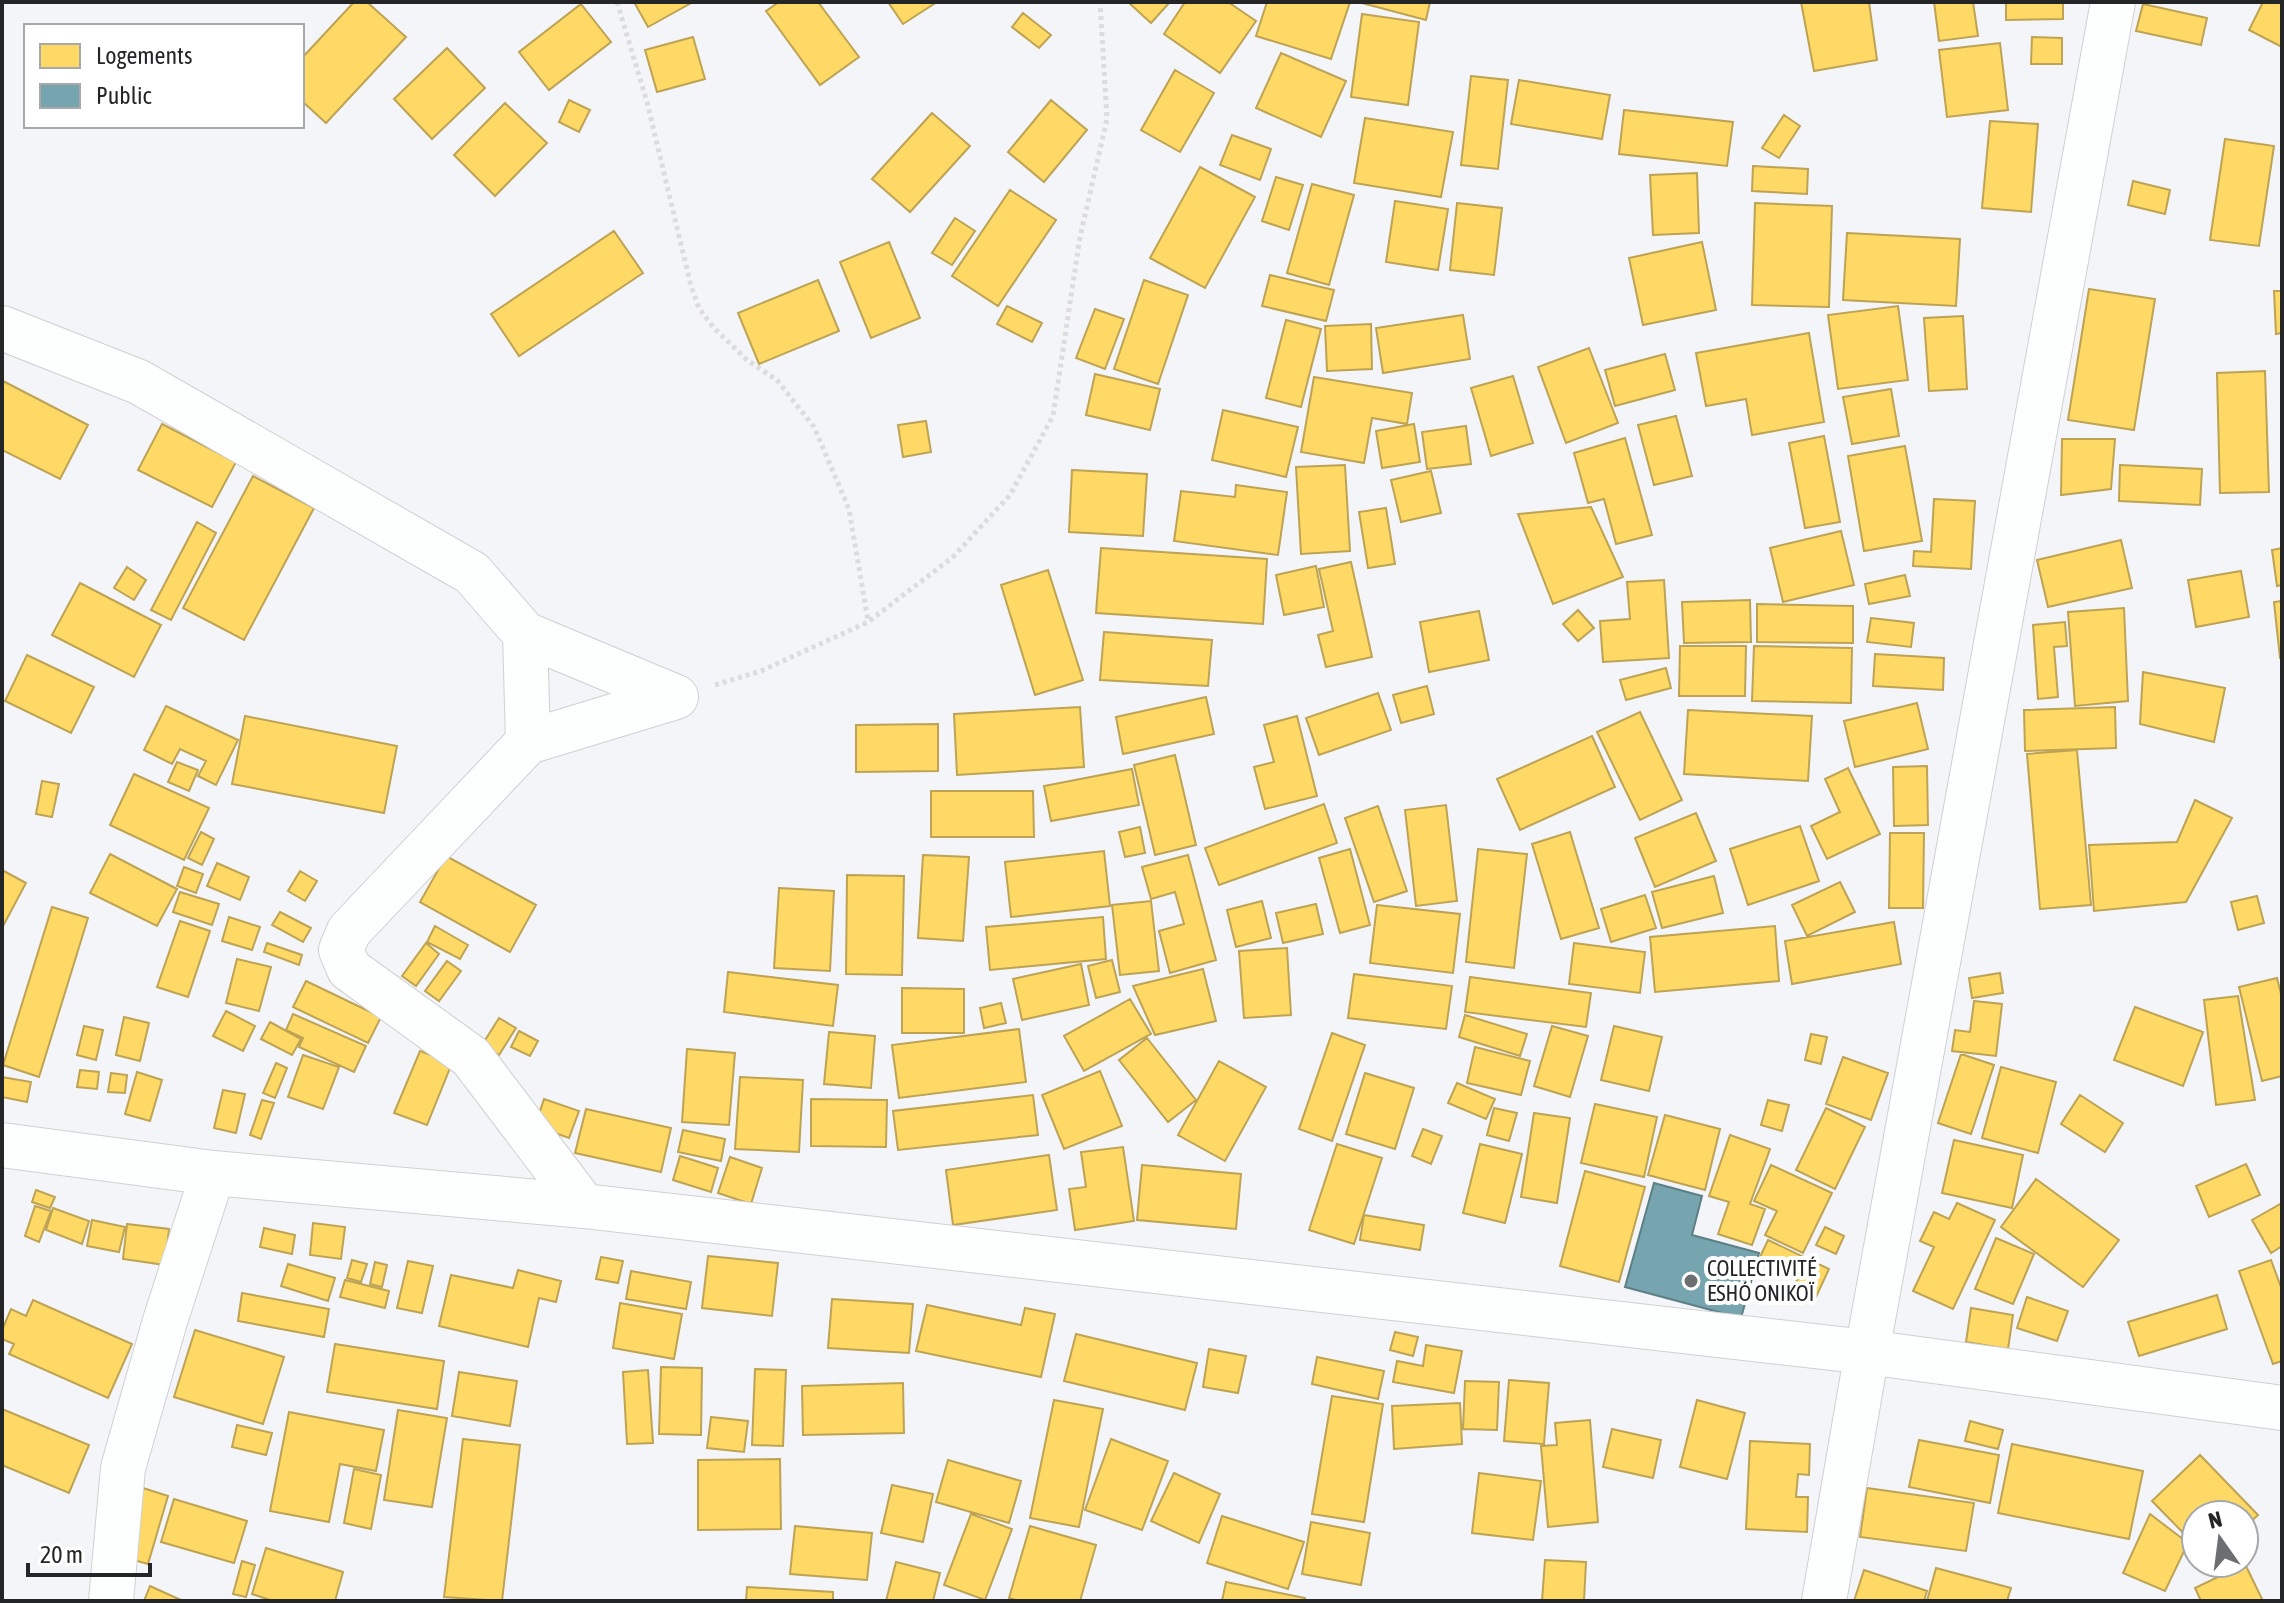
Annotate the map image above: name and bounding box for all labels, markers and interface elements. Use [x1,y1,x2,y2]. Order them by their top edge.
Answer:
legend [24,24,304,128]
text: Logements [96,42,193,69]
text: Public [96,82,152,109]
place label: COLLECTIVITÉ ESHÓ ONIKOÏ [1707,1255,1817,1306]
marker: COLLECTIVITÉ ESHÓ ONIKOÏ [1682,1272,1700,1290]
north arrow [2180,1499,2260,1579]
text: N [2206,1505,2225,1534]
scale bar [28,1527,150,1577]
text: 20 m [40,1541,83,1568]

